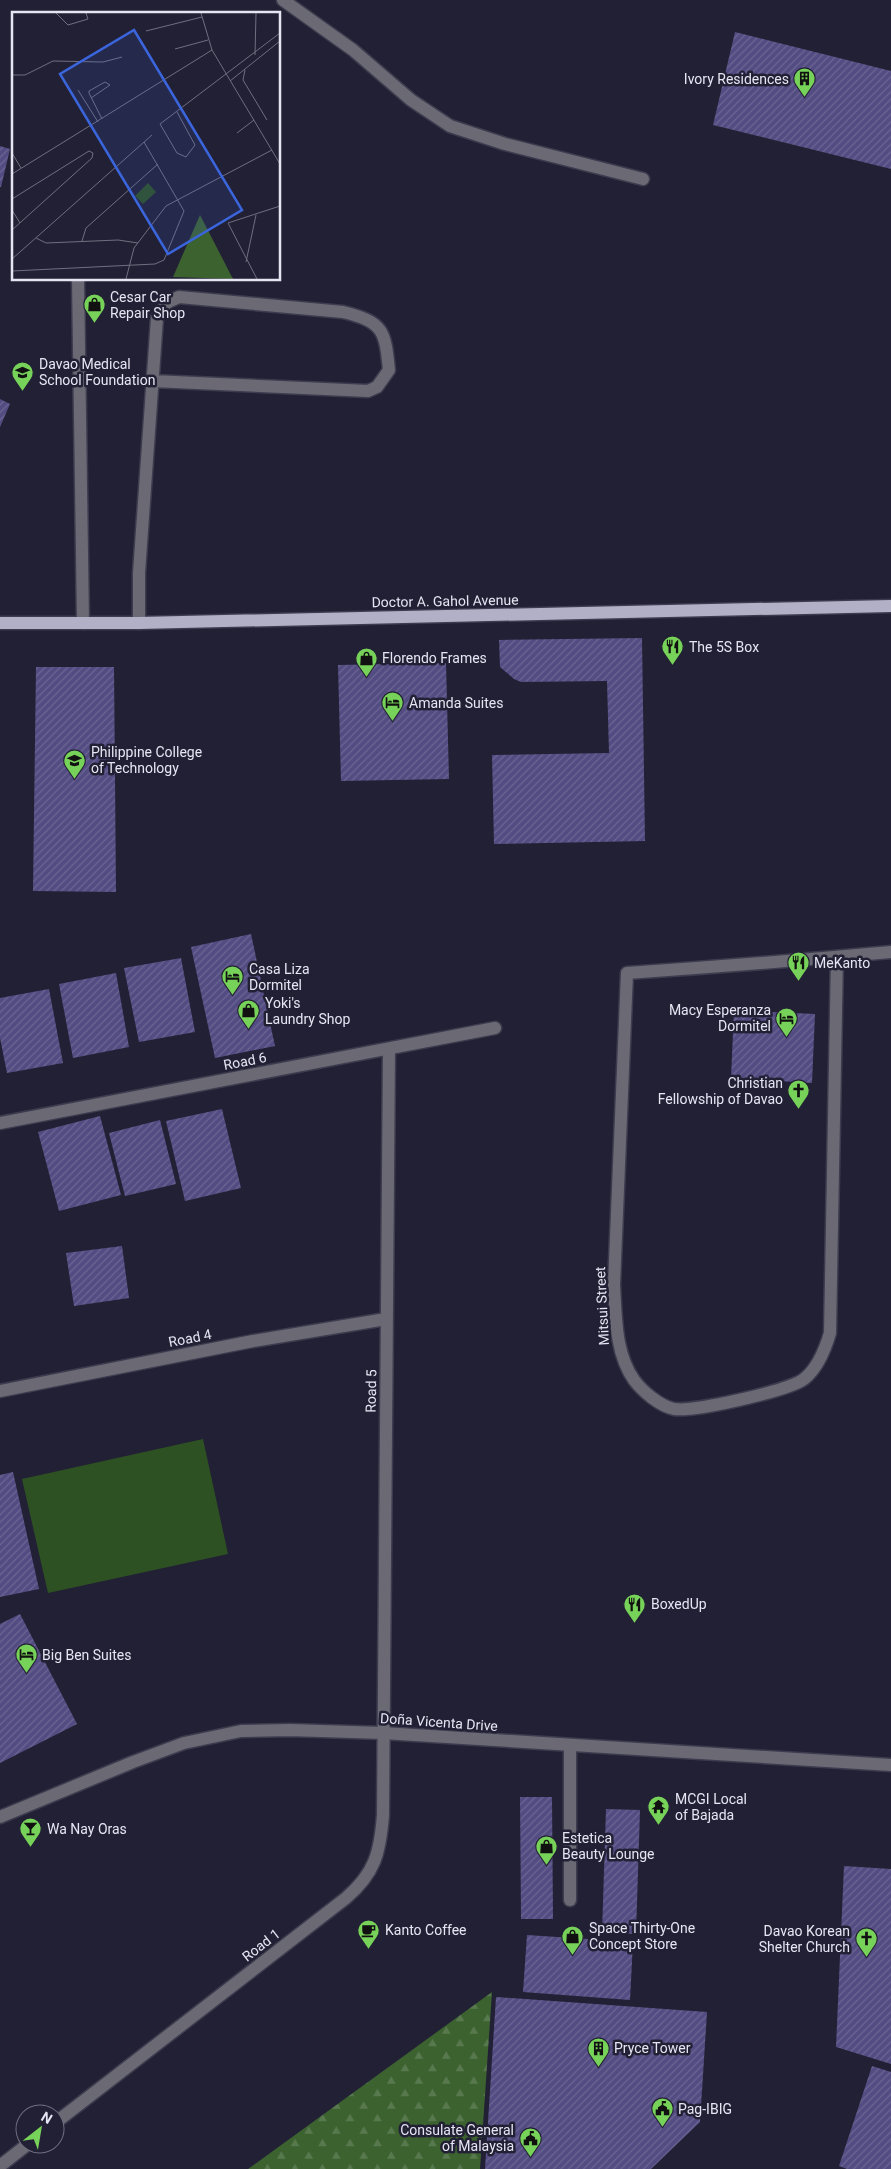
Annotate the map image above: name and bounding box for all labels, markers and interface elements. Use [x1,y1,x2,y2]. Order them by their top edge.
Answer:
inset map [12,12,280,280]
building icon: Ivory Residences [793,67,817,98]
place label: Ivory Residences [684,71,789,87]
place label: Cesar Car Repair Shop [110,289,185,321]
shop icon: Cesar Car Repair Shop [82,293,106,324]
place label: Davao Medical School Foundation [39,356,155,388]
school or university icon: Davao Medical School Foundation [11,360,35,391]
street label: Doctor A. Gahol Avenue [371,592,519,610]
restaurant icon: The 5S Box [661,635,685,666]
place label: The 5S Box [689,639,759,655]
shop icon: Florendo Frames [354,646,378,677]
place label: Florendo Frames [382,650,487,666]
hotel icon: Amanda Suites [381,691,405,722]
place label: Amanda Suites [409,695,503,711]
place label: Philippine College of Technology [91,744,202,776]
school or university icon: Philippine College of Technology [63,748,87,779]
restaurant icon: MeKanto [786,951,810,982]
place label: MeKanto [814,955,870,971]
place label: Casa Liza Dormitel [249,961,310,993]
hotel icon: Casa Liza Dormitel [221,965,245,996]
place label: Yoki's Laundry Shop [265,995,350,1027]
shop icon: Yoki's Laundry Shop [237,999,261,1030]
place label: Macy Esperanza Dormitel [669,1002,771,1034]
hotel icon: Macy Esperanza Dormitel [775,1006,799,1037]
street label: Road 6 [222,1049,268,1073]
place label: Christian Fellowship of Davao [658,1075,783,1107]
church icon: Christian Fellowship of Davao [787,1079,811,1110]
street label: Mitsui Street [592,1266,612,1346]
street label: Road 4 [167,1326,213,1350]
street label: Road 5 [363,1369,379,1413]
restaurant icon: BoxedUp [623,1592,647,1623]
place label: BoxedUp [651,1596,707,1612]
hotel icon: Big Ben Suites [14,1643,38,1674]
place label: Big Ben Suites [42,1647,131,1663]
street label: Doña Vicenta Drive [380,1710,498,1734]
place label: MCGI Local of Bajada [675,1791,747,1823]
temple icon: MCGI Local of Bajada [647,1795,671,1826]
bar icon: Wa Nay Oras [19,1817,43,1848]
place label: Wa Nay Oras [47,1821,127,1837]
place label: Estetica Beauty Lounge [562,1830,654,1862]
shop icon: Estetica Beauty Lounge [534,1834,558,1865]
cafe icon: Kanto Coffee [357,1918,381,1949]
place label: Space Thirty-One Concept Store [589,1920,695,1952]
place label: Kanto Coffee [385,1922,467,1938]
place label: Davao Korean Shelter Church [759,1923,850,1955]
shop icon: Space Thirty-One Concept Store [561,1924,585,1955]
street label: Road 1 [239,1925,283,1965]
church icon: Davao Korean Shelter Church [854,1927,878,1958]
building icon: Pryce Tower [586,2036,610,2067]
place label: Pryce Tower [614,2040,691,2056]
public building icon: Pag-IBIG [650,2097,674,2128]
place label: Pag-IBIG [678,2101,732,2117]
north arrow [15,2104,65,2154]
text: N [38,2108,55,2127]
place label: Consulate General of Malaysia [400,2122,514,2154]
public building icon: Consulate General of Malaysia [518,2126,542,2157]

